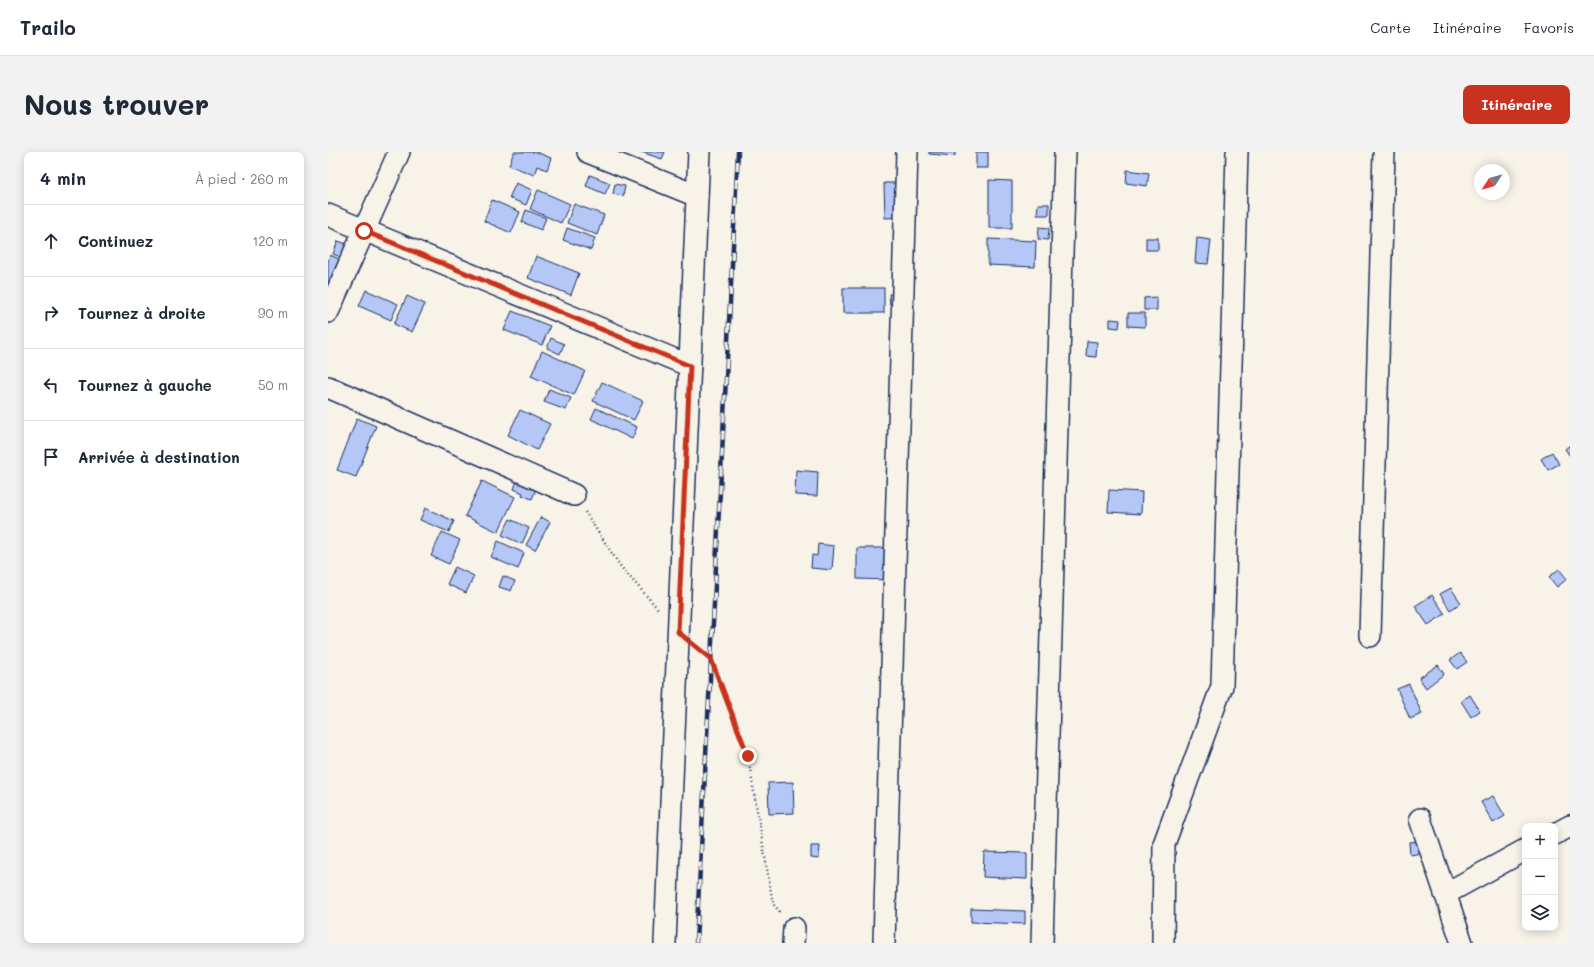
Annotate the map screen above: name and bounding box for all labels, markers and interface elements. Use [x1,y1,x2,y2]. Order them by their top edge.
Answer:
text: Trailo [20,15,76,40]
text: Carte [1370,18,1411,37]
text: Itinéraire [1433,18,1502,37]
text: Favoris [1524,18,1574,37]
button: Itinéraire [1463,85,1570,124]
text: Nous trouver [24,86,209,122]
north arrow [1474,164,1510,200]
text: 4 min [40,167,86,189]
text: À pied · 260 m [195,170,288,187]
route start [355,222,373,240]
icon: ahead [40,230,62,252]
text: Continuez [78,231,153,251]
text: 120 m [252,232,288,249]
icon: right [40,302,62,324]
text: Tournez à droite [78,303,206,323]
text: 90 m [258,304,288,321]
icon: left [40,374,62,396]
text: Tournez à gauche [78,375,212,395]
text: 50 m [258,376,288,393]
icon: arrive [40,446,62,468]
text: Arrivée à destination [78,447,240,467]
route end [739,747,757,765]
map controls [1522,823,1558,931]
button: + [1522,823,1558,859]
button: − [1522,859,1558,895]
button: layers [1522,895,1558,931]

